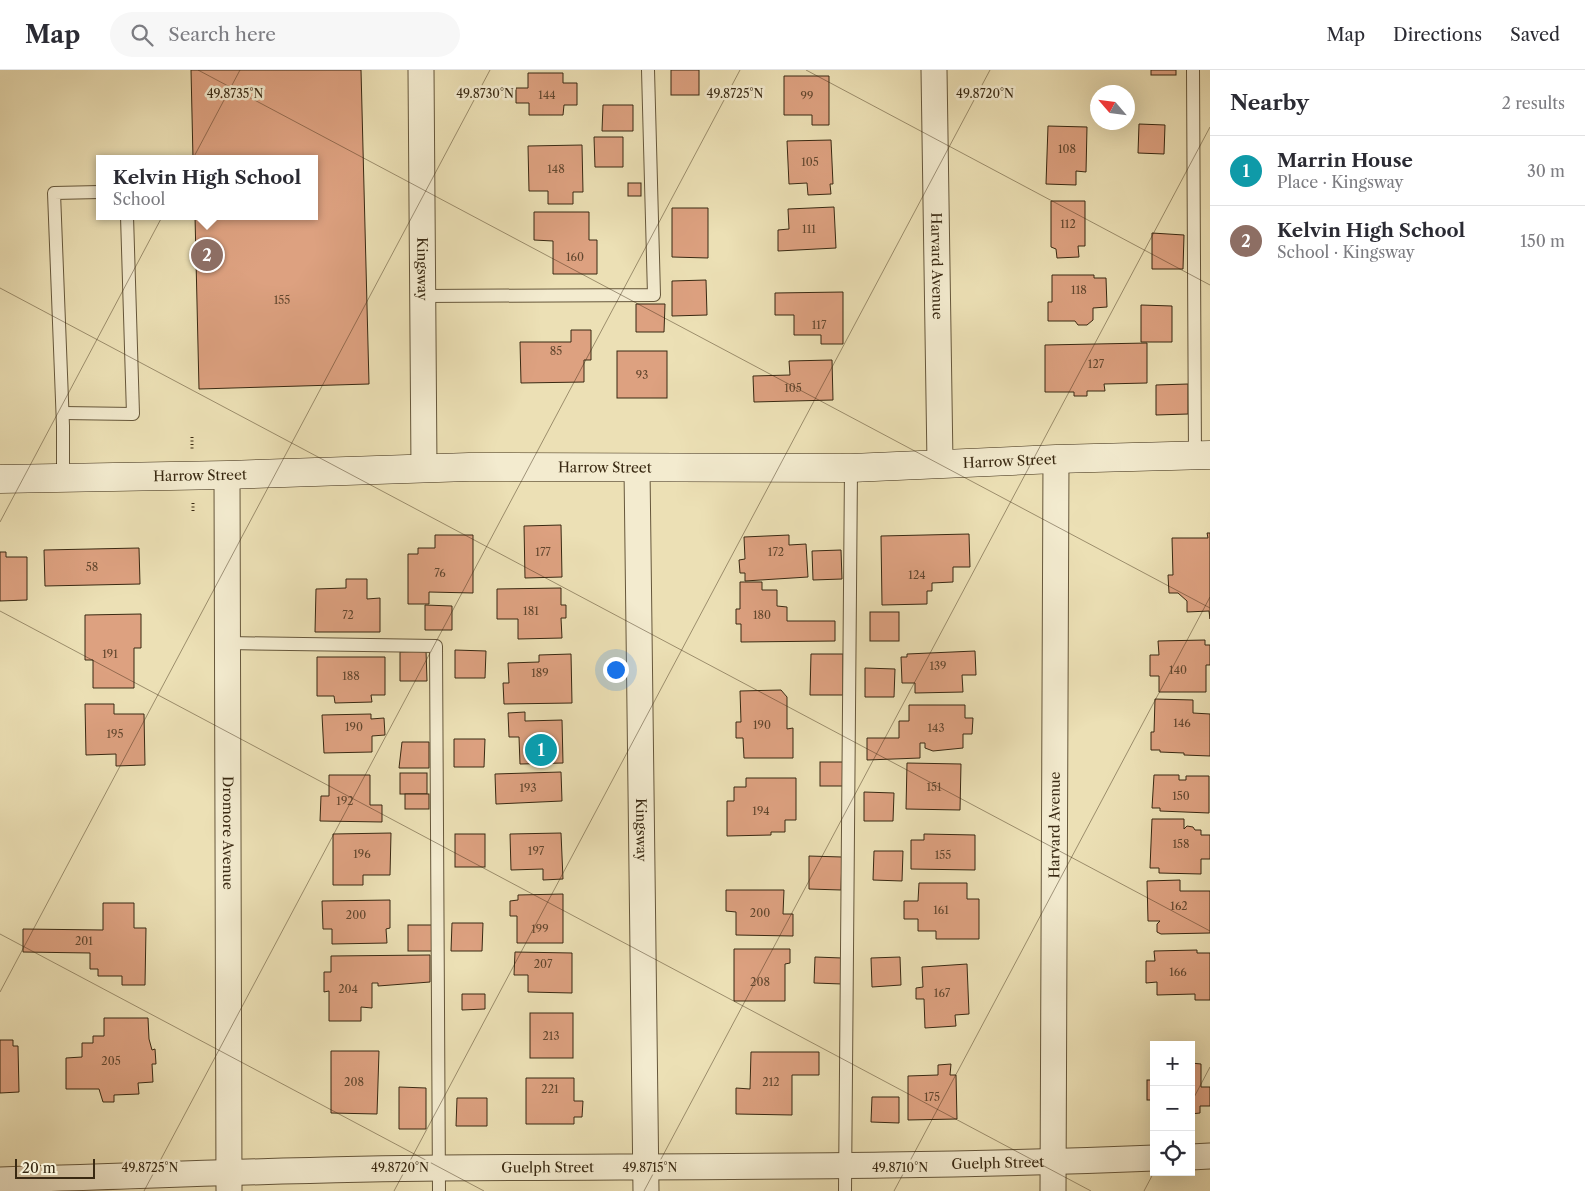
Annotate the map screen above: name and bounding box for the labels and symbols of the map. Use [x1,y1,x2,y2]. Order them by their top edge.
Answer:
north arrow [1090,85,1135,130]
text: 49.8735°N [207,86,263,101]
text: 49.8730°N [456,86,514,101]
text: 49.8725°N [707,86,764,101]
text: 49.8720°N [956,86,1014,101]
house number: 144 [538,88,556,102]
house number: 99 [801,89,813,103]
house number: 108 [1058,142,1076,156]
house number: 105 [801,155,819,169]
house number: 148 [547,162,565,176]
street label: Harvard Avenue [927,212,947,320]
house number: 112 [1060,217,1076,231]
house number: 111 [802,222,816,236]
pin: 2 [191,236,223,274]
street label: Kingsway [413,237,432,301]
house number: 160 [566,250,584,264]
house number: 118 [1071,283,1087,297]
house number: 155 [274,293,290,307]
house number: 117 [812,318,827,332]
house number: 85 [550,344,562,358]
house number: 127 [1088,357,1105,371]
house number: 93 [636,368,648,382]
house number: 105 [784,381,802,395]
street label: Harrow Street [962,450,1057,472]
street label: Harrow Street [558,458,652,476]
street label: Harrow Street [153,465,247,485]
house number: 177 [535,545,551,559]
house number: 172 [768,545,784,559]
house number: 58 [86,560,98,574]
house number: 76 [434,566,446,580]
house number: 124 [908,568,926,582]
house number: 181 [523,604,539,618]
house number: 72 [342,608,354,622]
house number: 180 [753,608,771,622]
house number: 191 [102,647,118,661]
your location [603,657,629,683]
house number: 139 [929,659,947,673]
house number: 140 [1169,663,1187,677]
house number: 189 [531,666,549,680]
house number: 188 [342,669,360,683]
house number: 146 [1173,716,1191,730]
house number: 190 [753,718,771,732]
house number: 190 [345,720,363,734]
house number: 143 [927,721,945,735]
house number: 195 [106,727,124,741]
pin: 1 [525,731,557,769]
street label: Harvard Avenue [1045,771,1064,879]
street label: Dromore Avenue [219,776,237,890]
house number: 151 [926,780,942,794]
house number: 193 [519,781,537,795]
house number: 150 [1172,789,1190,803]
house number: 192 [336,794,354,808]
street label: Kingsway [632,798,651,862]
house number: 194 [752,804,770,818]
house number: 158 [1172,837,1190,851]
house number: 197 [528,844,545,858]
house number: 196 [353,847,371,861]
house number: 155 [935,848,951,862]
house number: 162 [1170,899,1188,913]
house number: 161 [933,903,949,917]
house number: 200 [750,906,770,920]
house number: 200 [346,908,366,922]
house number: 199 [531,922,549,936]
house number: 201 [75,934,93,948]
house number: 207 [534,957,553,971]
house number: 166 [1169,965,1187,979]
house number: 208 [750,975,770,989]
house number: 204 [338,982,358,996]
house number: 167 [934,986,951,1000]
house number: 213 [542,1029,560,1043]
house number: 205 [101,1054,121,1068]
house number: 208 [344,1075,364,1089]
house number: 212 [762,1075,780,1089]
house number: 221 [541,1082,559,1096]
house number: 175 [924,1090,940,1104]
street label: Guelph Street [951,1153,1044,1173]
scale bar [15,1156,95,1179]
street label: Guelph Street [501,1158,594,1177]
text: 49.8725°N [122,1160,179,1175]
text: 49.8720°N [371,1160,429,1175]
text: 49.8715°N [622,1160,678,1175]
text: 49.8710°N [872,1160,928,1175]

